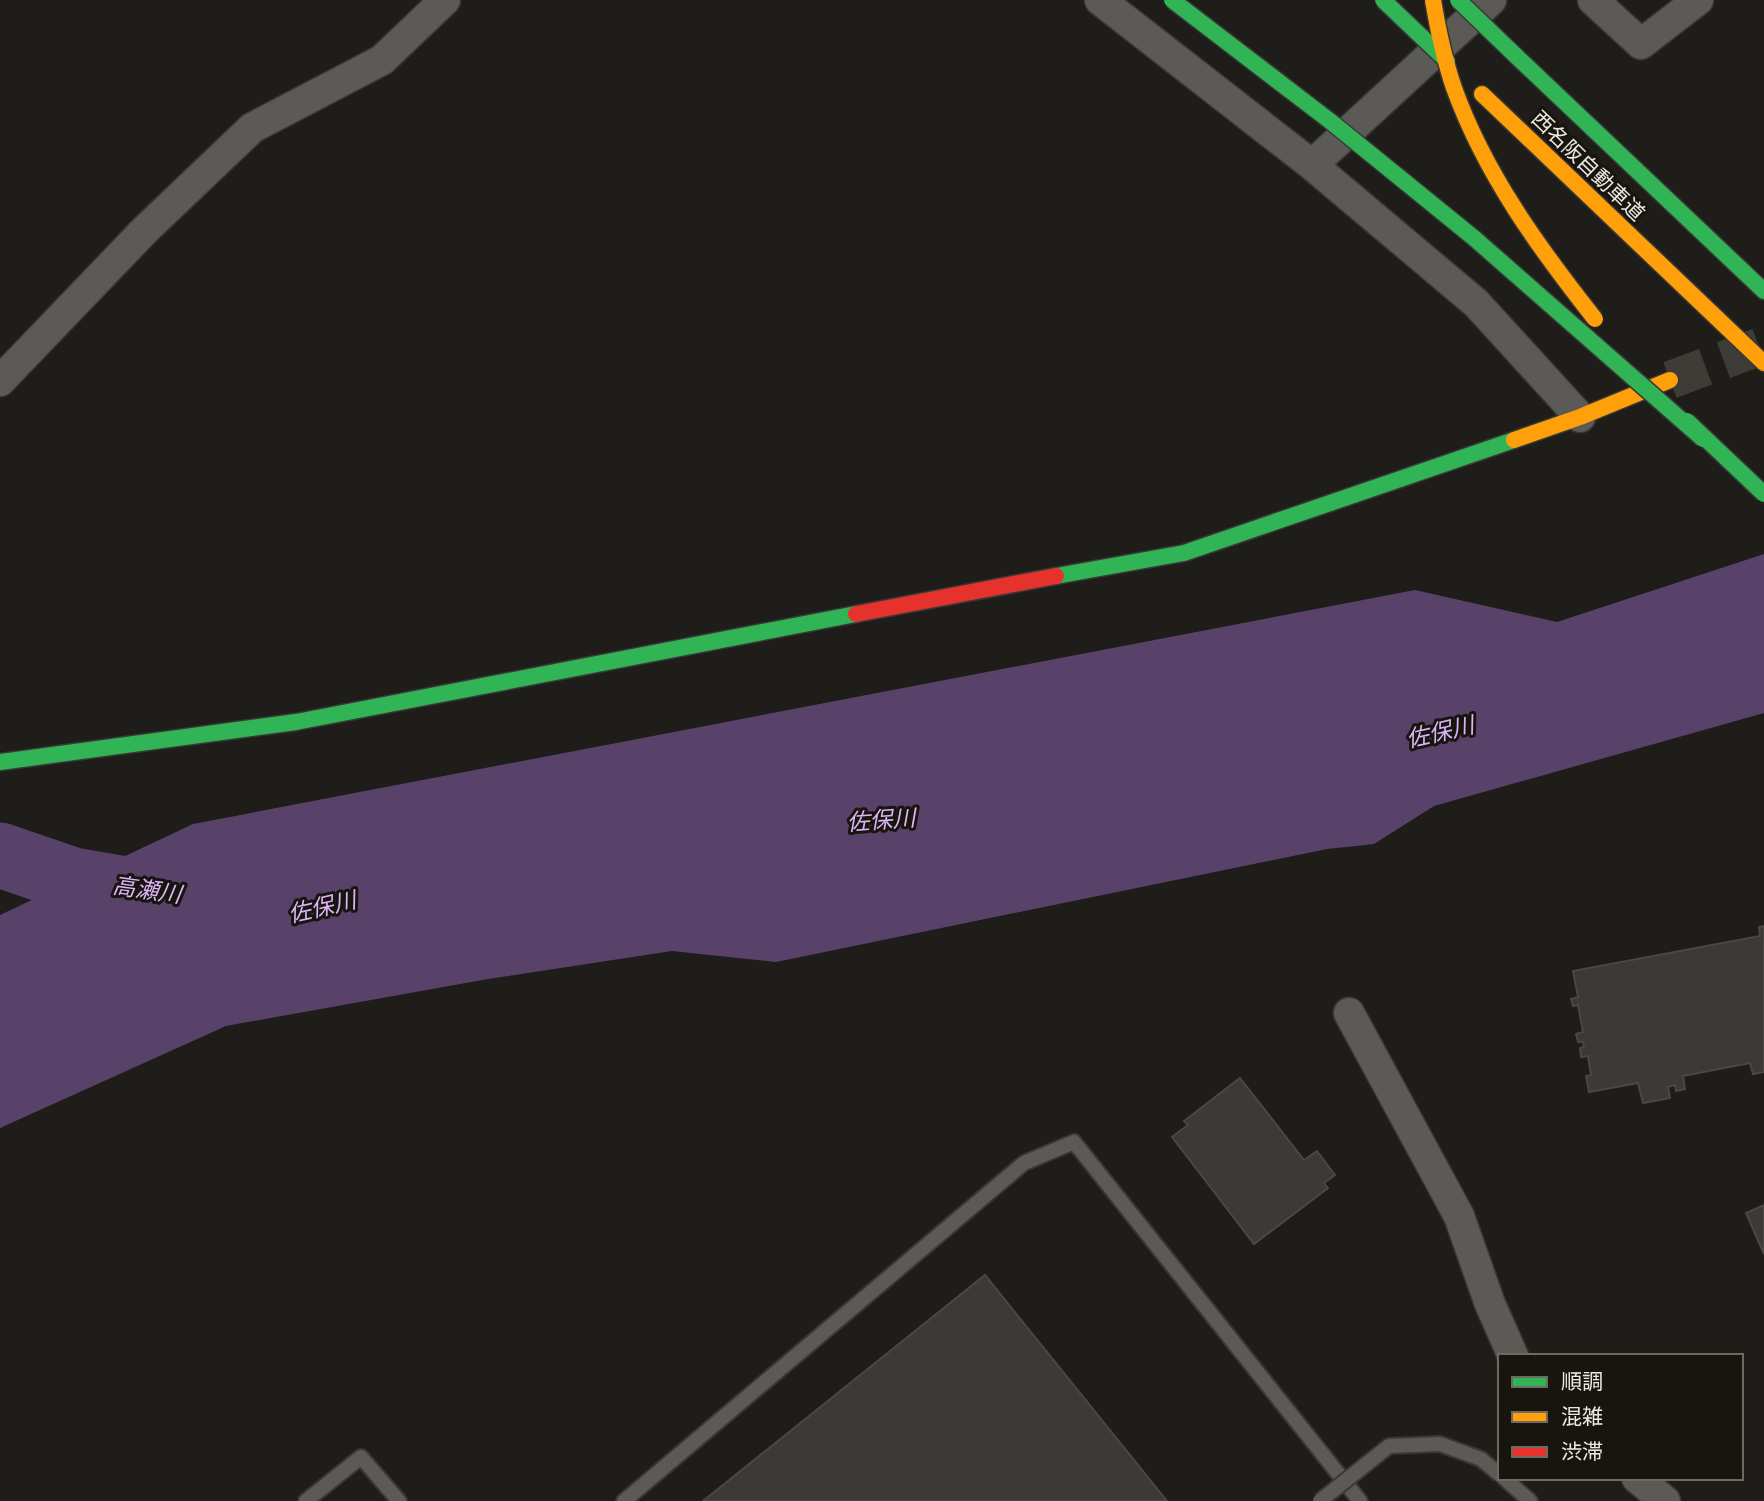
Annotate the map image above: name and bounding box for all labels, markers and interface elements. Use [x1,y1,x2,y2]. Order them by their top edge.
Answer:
street label: 西名阪自動車道 [1527,105,1651,225]
water label: 佐保川 [1403,709,1479,752]
water label: 佐保川 [846,802,919,835]
water label: 高瀬川 [111,870,186,908]
water label: 佐保川 [285,884,361,927]
legend [1498,1354,1743,1480]
text: 順調 [1561,1368,1603,1393]
text: 混雑 [1561,1403,1603,1428]
text: 渋滞 [1561,1438,1603,1463]

